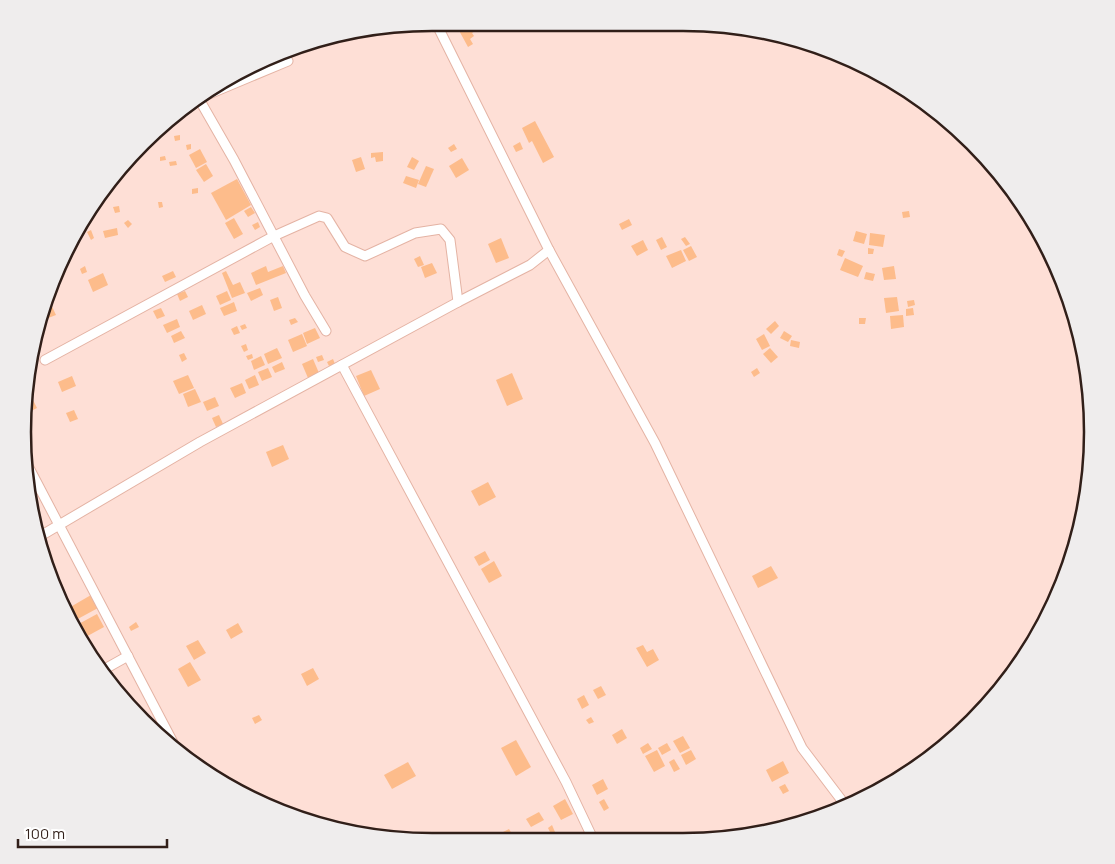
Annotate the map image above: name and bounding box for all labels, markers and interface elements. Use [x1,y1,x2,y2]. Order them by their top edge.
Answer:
scale bar [18,816,166,848]
text: 100 m [25,823,65,844]

